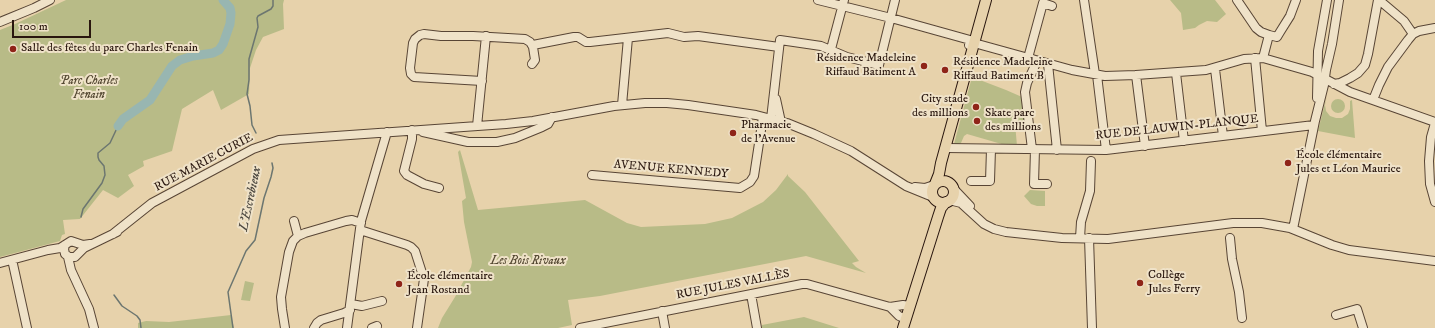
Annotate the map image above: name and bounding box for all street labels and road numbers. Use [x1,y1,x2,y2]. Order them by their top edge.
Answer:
street label: RUE DE LAUWIN-PLANQUE [1095,112,1259,144]
street label: RUE MARIE CURIE [152,131,256,195]
street label: AVENUE KENNEDY [613,158,729,182]
street label: RUE JULES VALLÈS [675,267,791,303]

